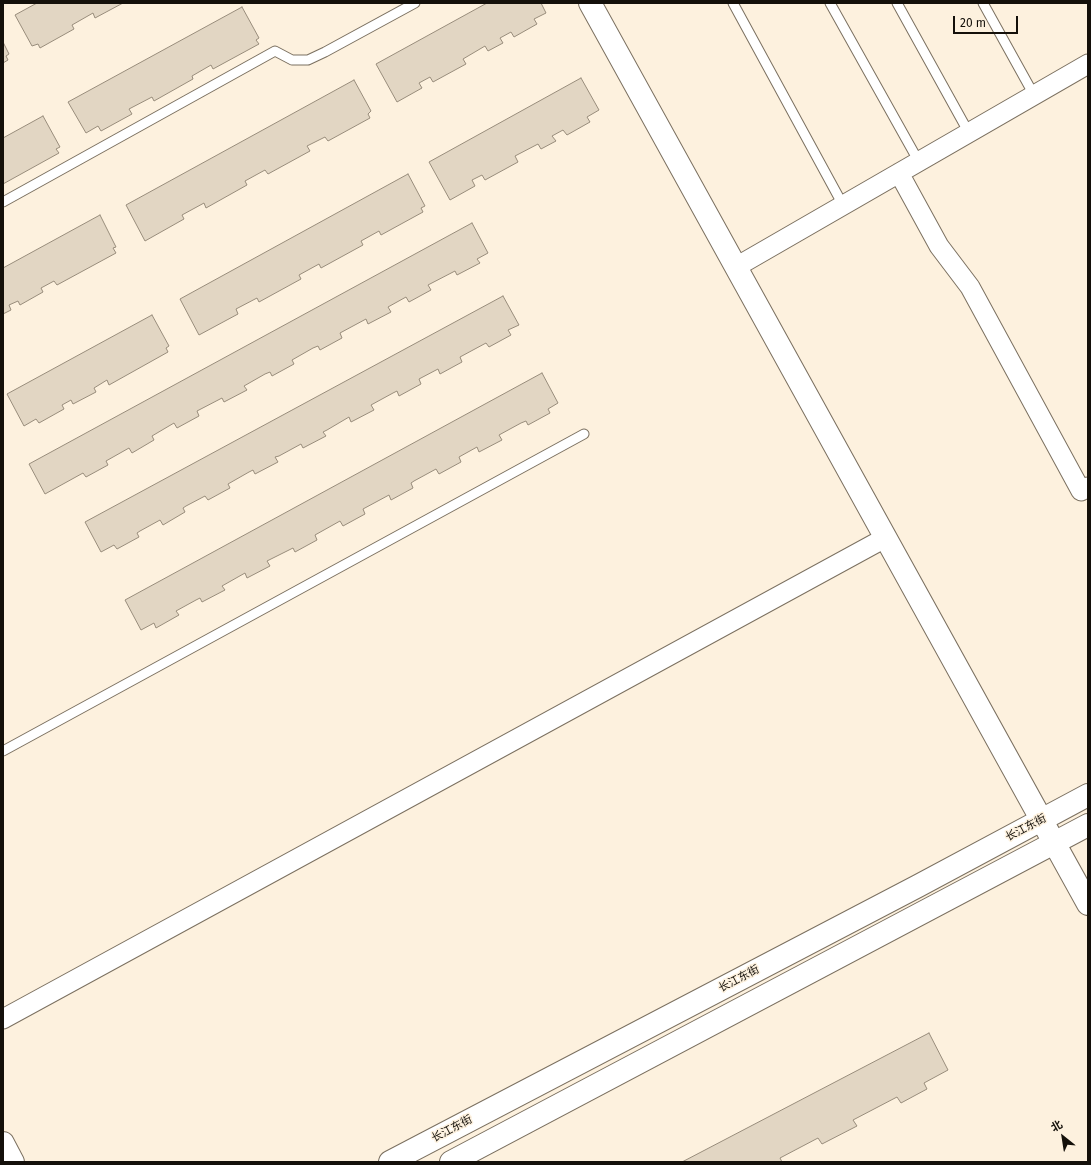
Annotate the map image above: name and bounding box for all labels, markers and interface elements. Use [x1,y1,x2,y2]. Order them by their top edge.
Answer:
scale bar [955,8,1020,34]
text: 20 m [960,16,986,30]
street label: 长江东街 [1003,812,1049,844]
street label: 长江东街 [716,963,762,995]
street label: 长江东街 [429,1113,475,1145]
north arrow [1043,1117,1083,1157]
text: 北 [1049,1118,1065,1135]

